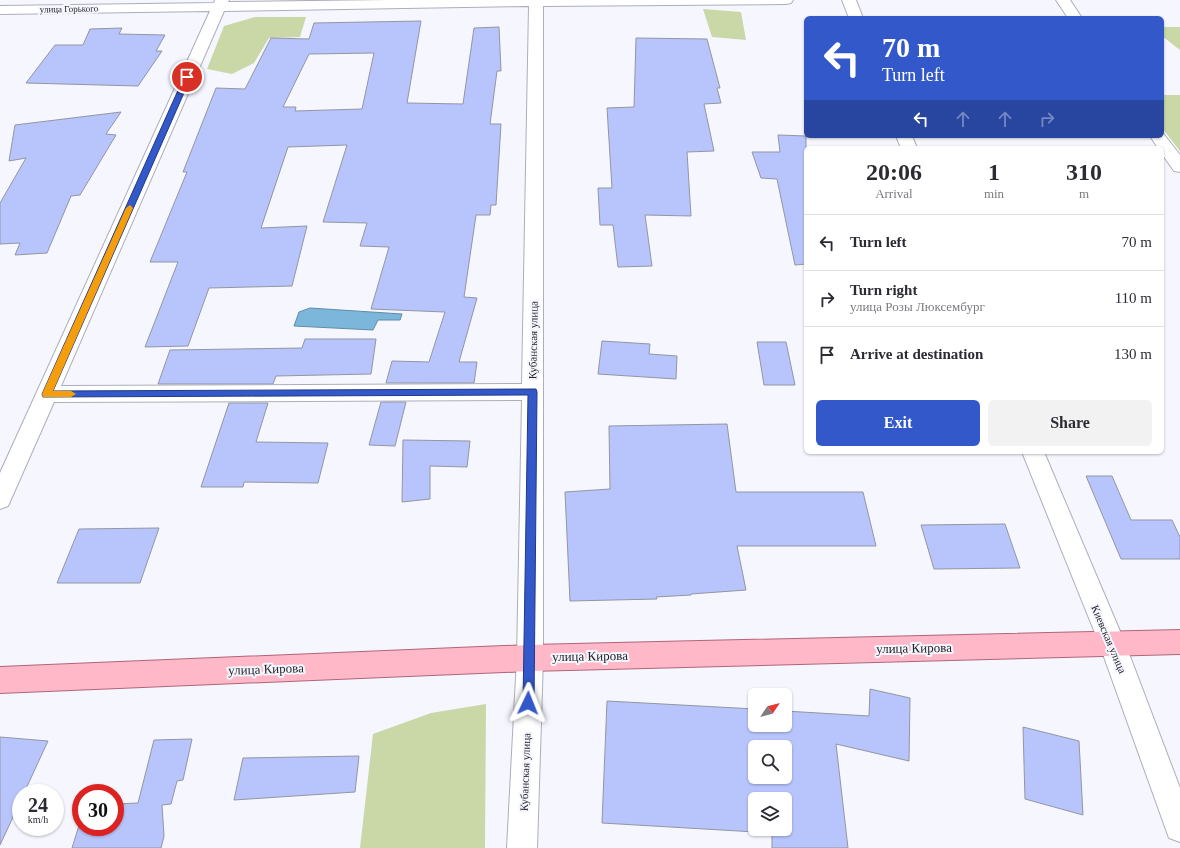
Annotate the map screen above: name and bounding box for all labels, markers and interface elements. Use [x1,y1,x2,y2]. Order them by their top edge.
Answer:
street label: улица Горького [40,3,99,15]
icon: left [816,32,868,84]
text: 70 m [882,32,940,63]
pin [170,60,204,94]
text: Turn left [882,65,945,85]
icon: arrive [176,66,198,88]
icon: left [910,108,932,130]
icon: ahead [952,108,974,130]
icon: ahead [994,108,1016,130]
icon: right [1036,108,1058,130]
text: 20:06 [866,159,922,185]
text: 1 [988,159,1000,185]
text: 310 [1066,159,1102,185]
text: Arrival [875,186,913,201]
text: min [984,186,1004,201]
text: m [1079,186,1089,201]
icon: left [816,232,838,254]
text: Turn left [850,234,907,250]
text: 70 m [1122,234,1152,250]
text: Turn right [850,282,917,298]
icon: right [816,288,838,310]
text: 110 m [1115,290,1152,306]
text: улица Розы Люксембург [850,299,985,314]
street label: Кубанская улица [526,301,540,379]
icon: arrive [816,344,838,366]
text: Arrive at destination [850,346,983,362]
text: 130 m [1114,346,1152,362]
button: Exit [816,400,980,446]
button: Share [988,400,1152,446]
street label: Киевская улица [1089,603,1129,675]
street label: улица Кирова [876,640,952,656]
street label: улица Кирова [552,648,628,664]
street label: улица Кирова [228,660,304,678]
position arrow [507,682,549,724]
north arrow [748,688,792,732]
map controls [748,688,792,836]
street label: Кубанская улица [518,733,532,811]
button: search [748,740,792,784]
speed limit sign: 30 [72,784,124,836]
button: layers [748,792,792,836]
text: 24 [28,794,48,816]
text: km/h [28,814,48,825]

